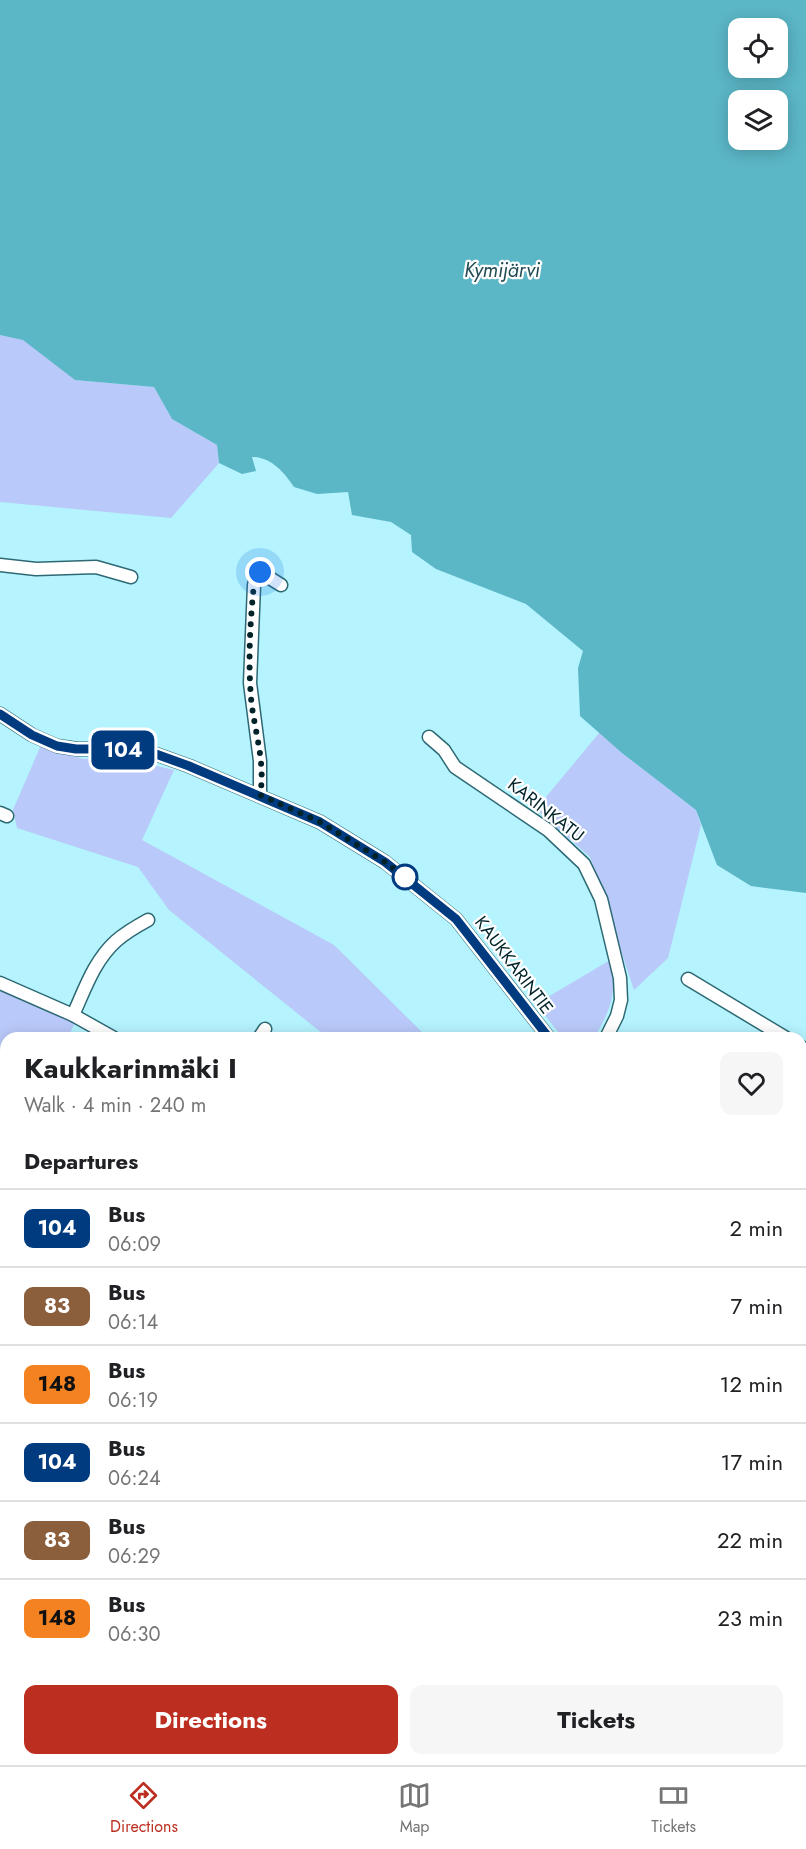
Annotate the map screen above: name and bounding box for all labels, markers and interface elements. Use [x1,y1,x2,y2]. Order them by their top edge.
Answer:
map controls [728,18,788,150]
button: locate [728,18,788,78]
button: layers [728,90,788,150]
water label: Kymijärvi [464,256,541,285]
your location [245,557,275,587]
line badge: 104 [88,730,158,770]
text: 104 [103,735,143,765]
street label: KARINKATU [502,772,590,848]
unlabelled marker [392,864,418,890]
street label: KAUKKARINTIE [469,911,559,1019]
text: Kaukkarinmäki I [24,1048,237,1089]
button: heart [720,1052,783,1115]
text: Walk · 4 min · 240 m [24,1091,206,1120]
text: Departures [24,1145,138,1177]
text: Bus [108,1198,145,1230]
text: 2 min [729,1212,783,1244]
text: 104 [37,1213,77,1243]
text: 06:09 [108,1230,161,1259]
text: Bus [108,1276,145,1308]
text: 7 min [730,1290,783,1322]
text: 83 [44,1291,70,1321]
text: 06:14 [108,1308,158,1337]
text: Bus [108,1354,145,1386]
text: 12 min [720,1368,783,1400]
text: 148 [38,1369,76,1399]
text: 06:19 [108,1386,158,1415]
text: Bus [108,1432,145,1464]
text: 17 min [721,1446,783,1478]
text: 104 [37,1447,77,1477]
text: 06:24 [108,1464,161,1493]
text: Bus [108,1510,145,1542]
text: 22 min [717,1524,783,1556]
text: 83 [44,1525,70,1555]
text: 06:29 [108,1542,160,1571]
text: Bus [108,1588,145,1620]
text: 23 min [717,1602,783,1634]
text: 148 [38,1603,76,1633]
text: 06:30 [108,1620,160,1649]
button: Directions [24,1685,398,1754]
button: Tickets [410,1685,783,1754]
tab: Directions [110,1779,178,1838]
tab: Map [398,1779,431,1838]
tab: Tickets [651,1779,696,1838]

